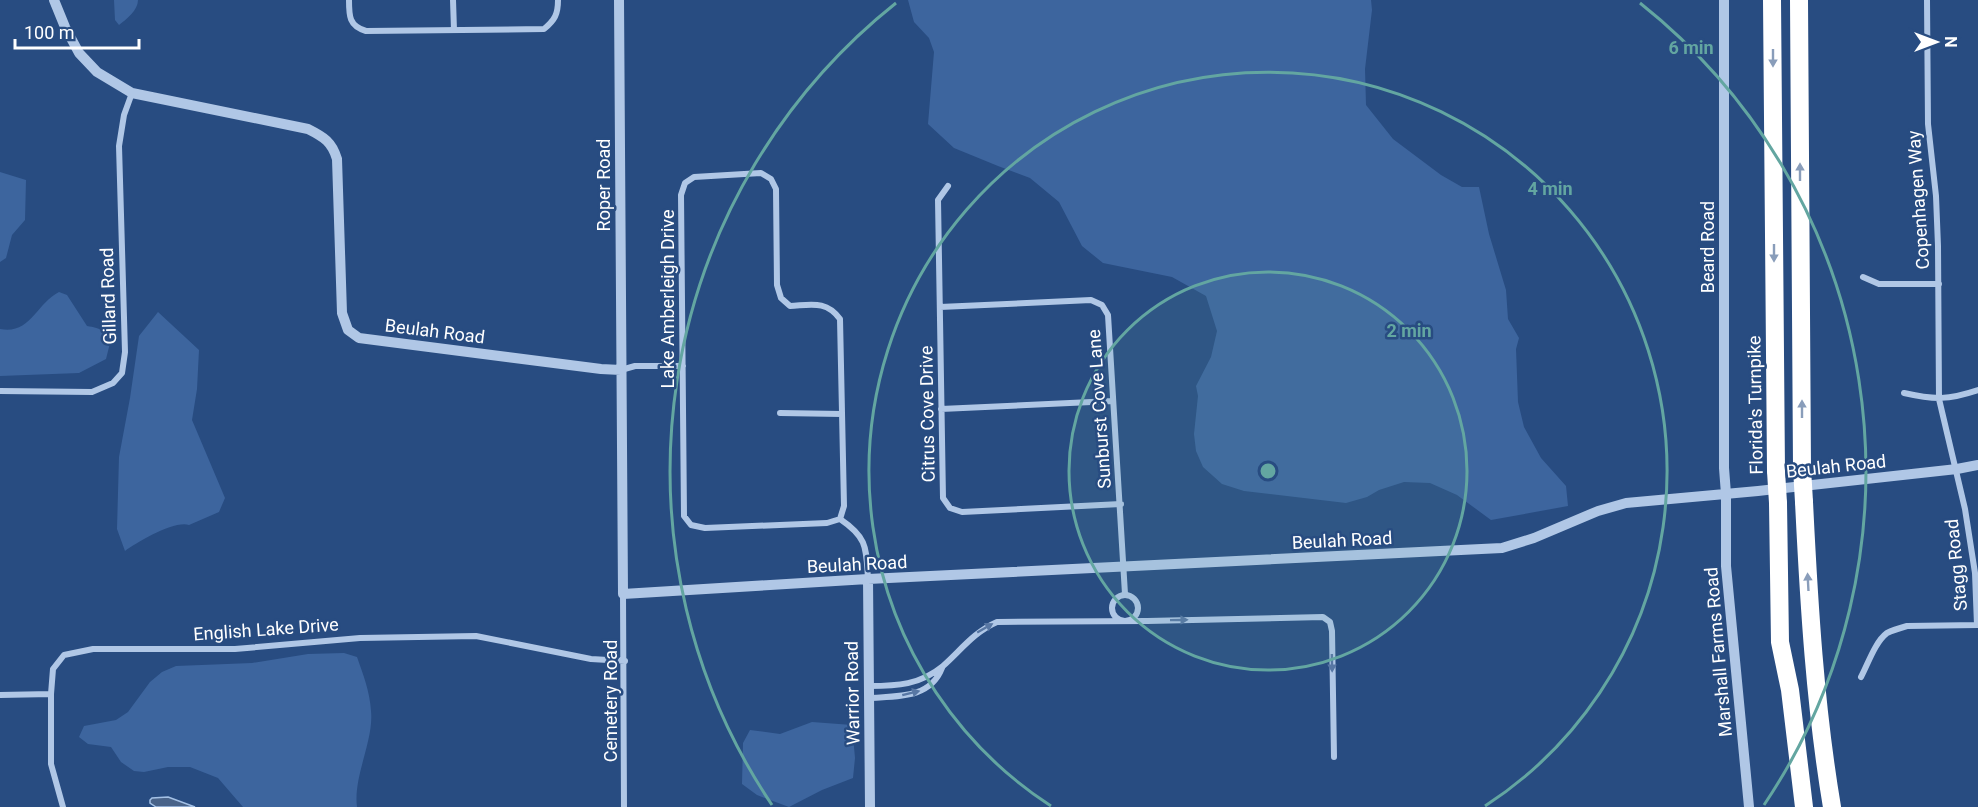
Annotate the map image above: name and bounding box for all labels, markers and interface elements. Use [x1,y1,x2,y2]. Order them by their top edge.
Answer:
scale bar [15,12,140,50]
north arrow [1906,12,1966,72]
text: 100 m [24,22,75,43]
text: N [1941,36,1960,48]
text: 6 min [1668,37,1714,58]
one-way arrow [1768,49,1778,68]
street label: Copenhagen Way [1903,129,1933,270]
street label: Roper Road [593,139,614,231]
one-way arrow [1795,163,1805,182]
text: 4 min [1527,178,1573,199]
street label: Beard Road [1697,201,1718,293]
street label: Lake Amberleigh Drive [657,210,678,388]
one-way arrow [1770,244,1779,263]
street label: Gillard Road [96,247,120,345]
street label: Beulah Road [384,314,486,348]
text: 2 min [1386,320,1432,341]
street label: Sunburst Cove Lane [1083,329,1115,489]
street label: Florida's Turnpike [1743,335,1767,475]
street label: Citrus Cove Drive [915,345,939,483]
one-way arrow [1797,400,1807,419]
street label: Beulah Road [1785,450,1887,482]
centre of rings [1258,461,1278,481]
street label: Stagg Road [1941,518,1971,612]
street label: Beulah Road [1291,527,1393,553]
street label: Beulah Road [806,551,908,577]
street label: Marshall Farms Road [1700,566,1736,738]
one-way arrow [1804,572,1813,591]
street label: English Lake Drive [193,613,339,645]
one-way arrow [1169,616,1188,625]
one-way arrow [977,623,993,634]
street label: Cemetery Road [600,640,621,762]
street label: Warrior Road [841,641,863,745]
one-way arrow [1328,654,1337,673]
one-way arrow [902,688,920,698]

